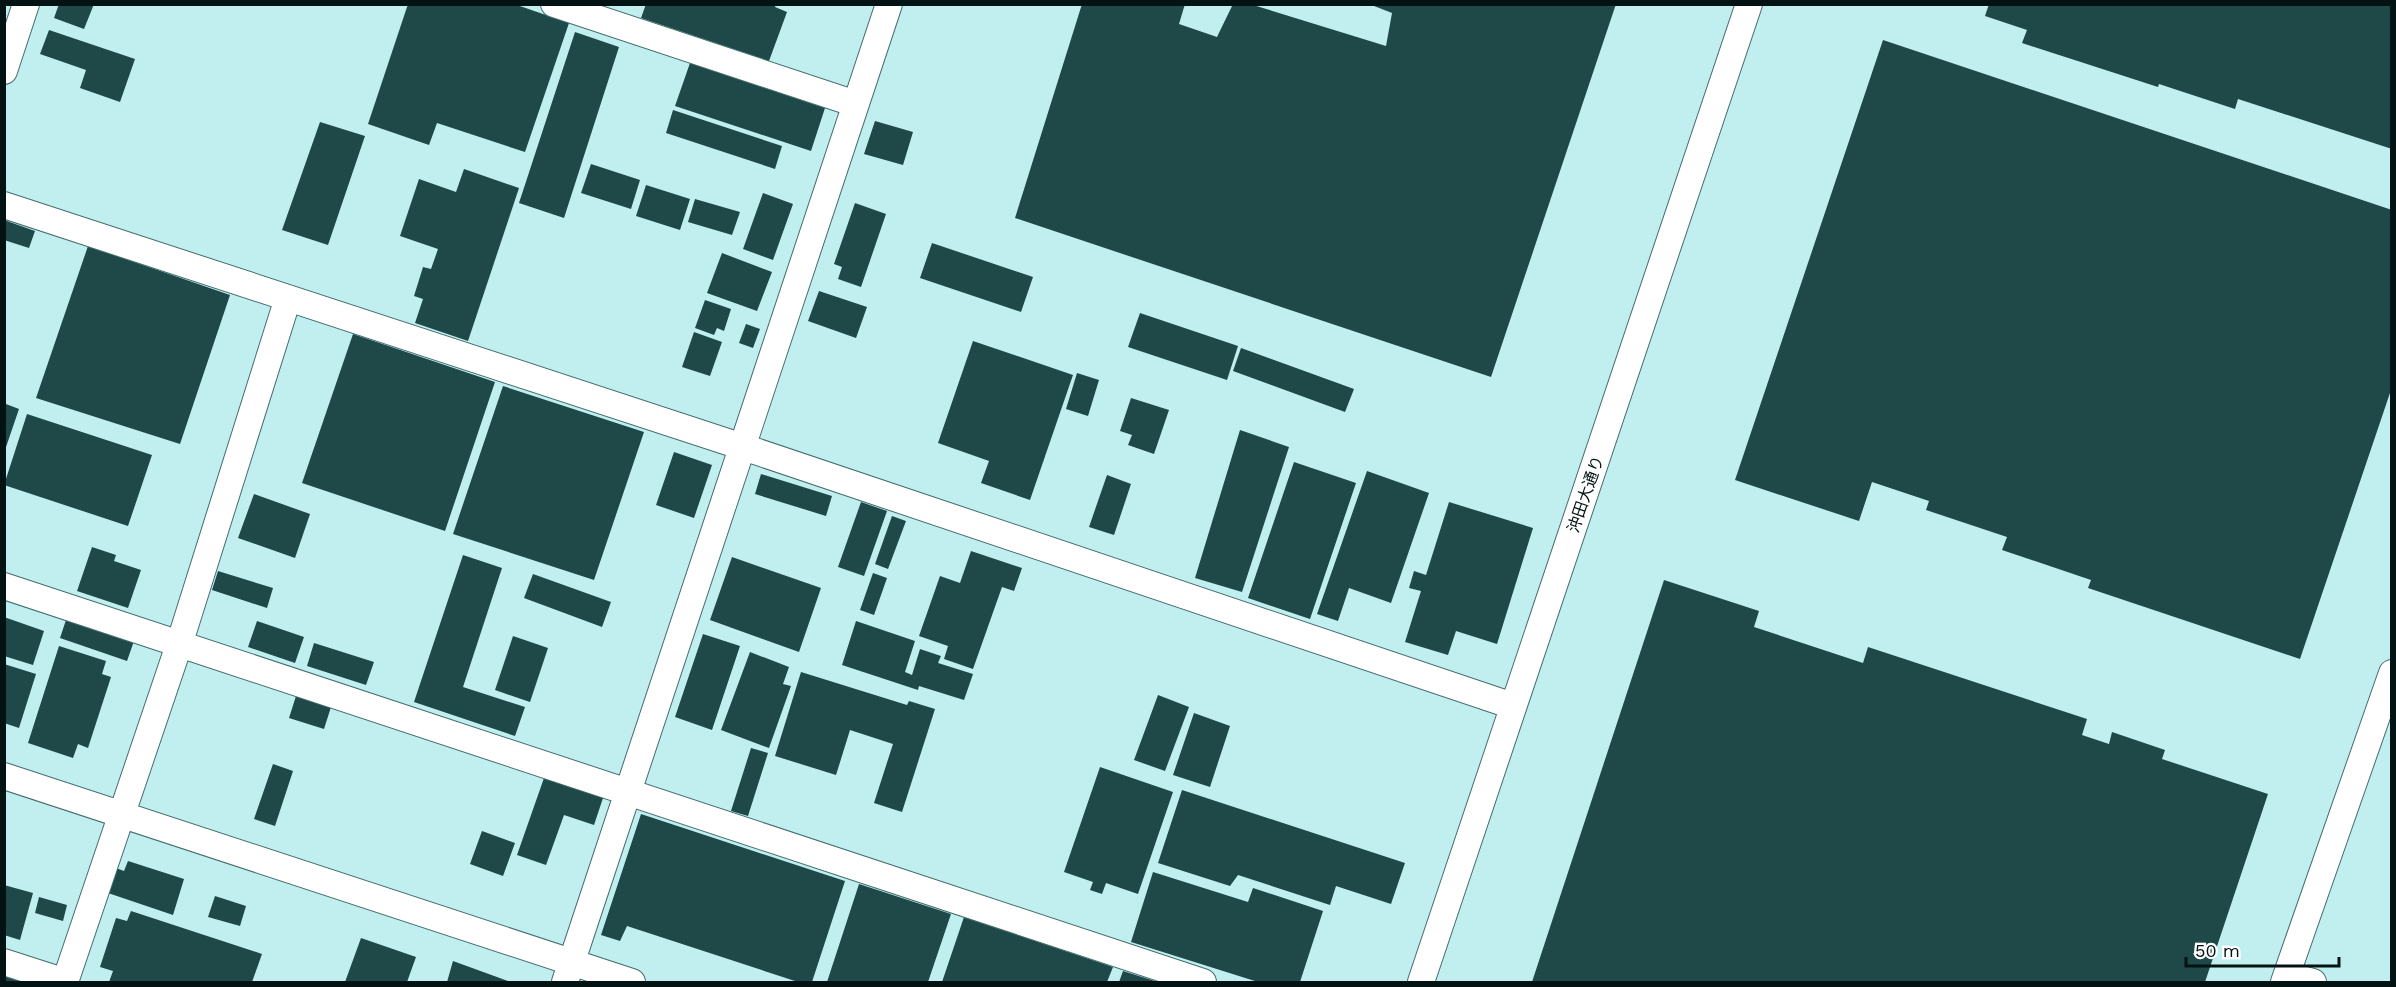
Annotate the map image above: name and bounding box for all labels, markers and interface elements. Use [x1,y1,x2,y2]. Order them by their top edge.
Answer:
street label: 沖田大通り [1563,453,1607,535]
scale bar [2186,930,2339,968]
text: 50 m [2195,940,2240,961]

